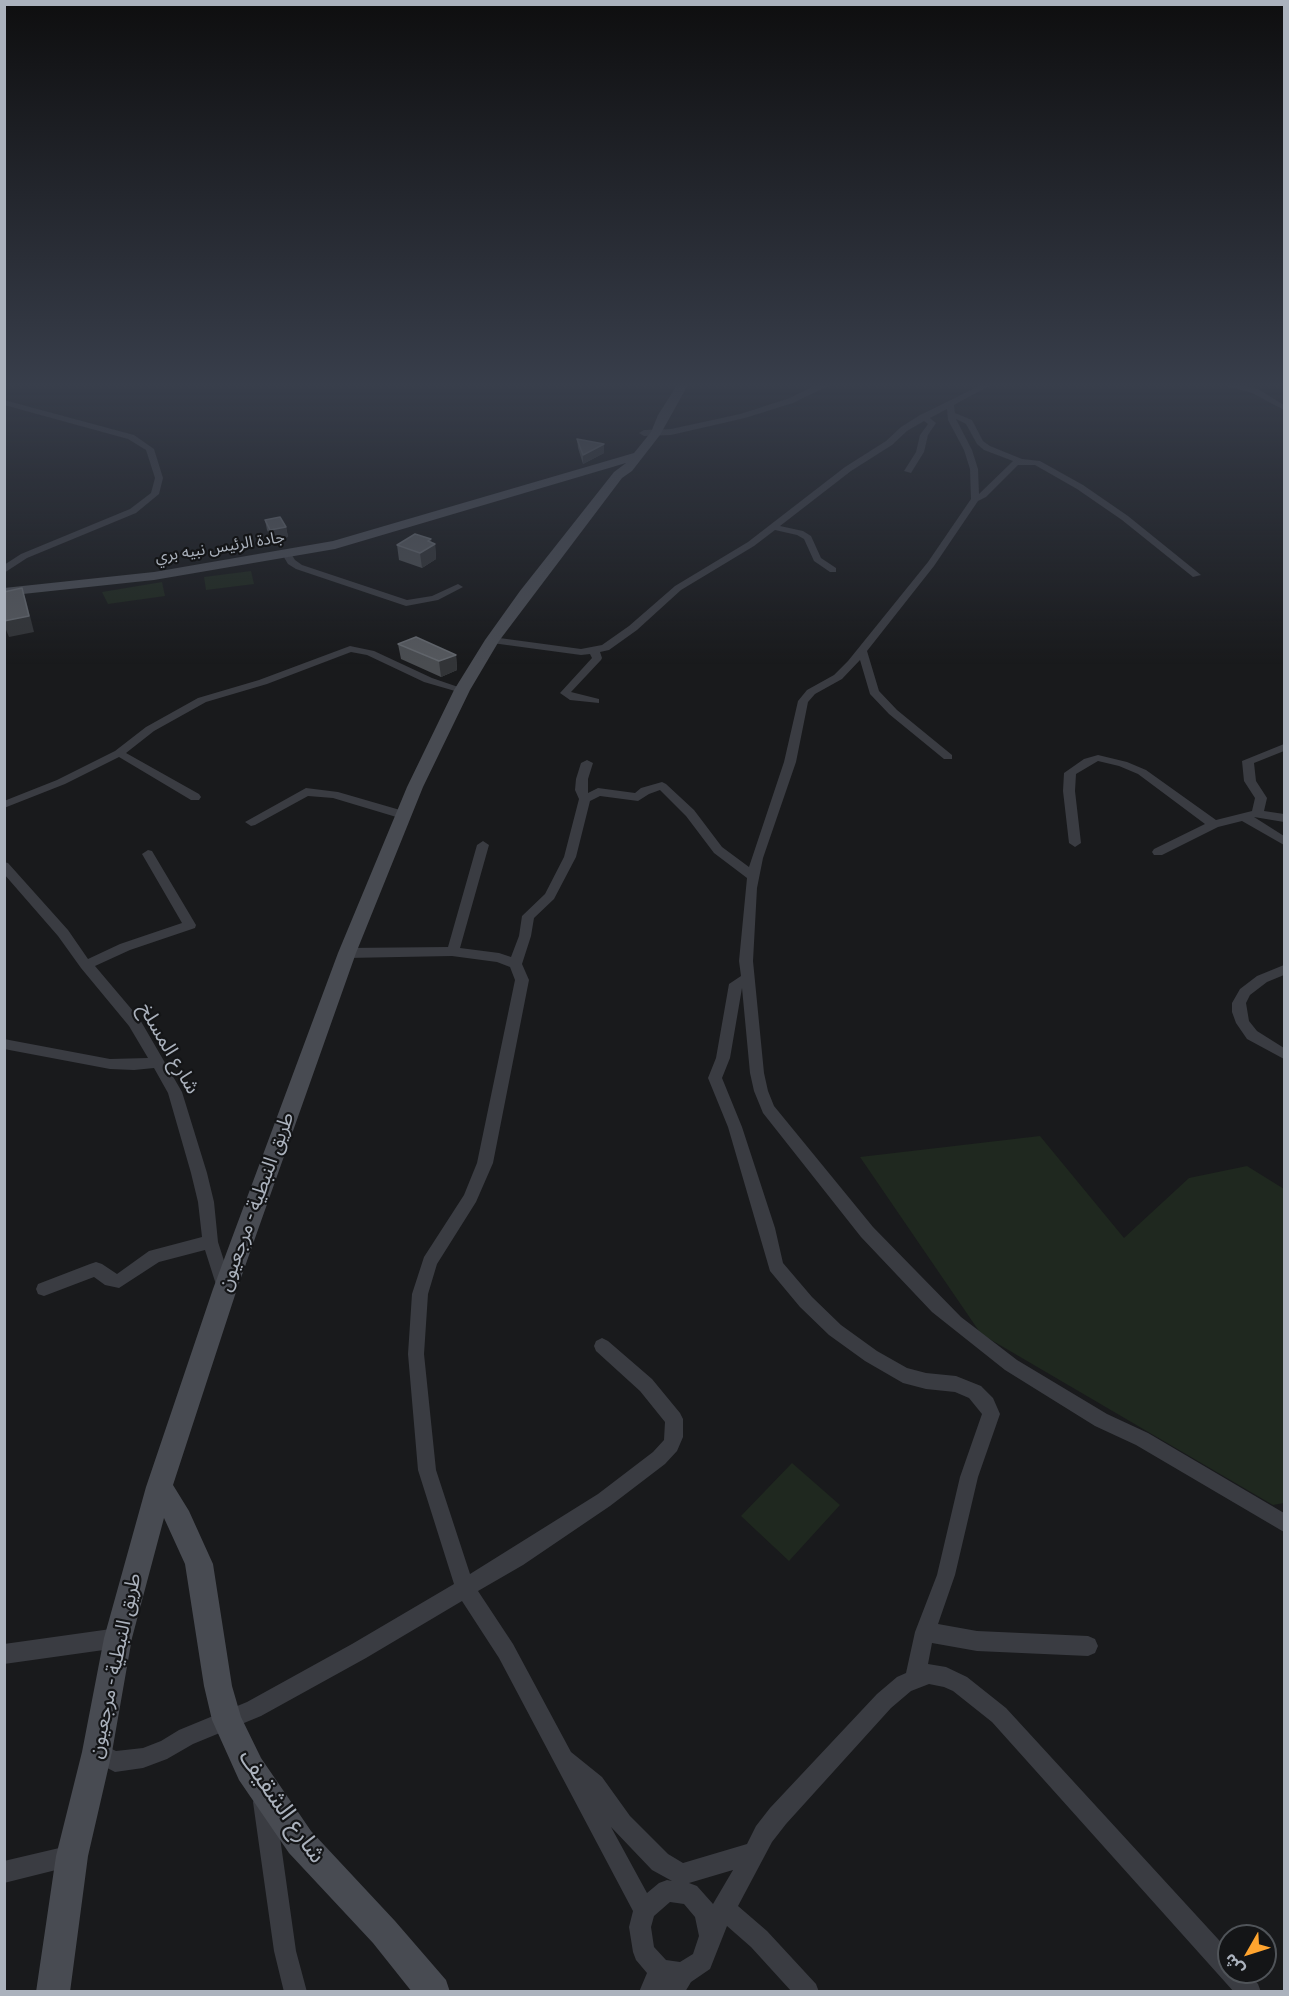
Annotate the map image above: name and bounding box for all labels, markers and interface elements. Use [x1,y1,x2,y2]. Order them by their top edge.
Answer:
street label: جادة الرئيس نبيه بري [154,528,286,568]
street label: شارع المسلخ [132,999,204,1099]
street label: طريق النبطية - مرجعيون [213,1109,301,1295]
street label: طريق النبطية - مرجعيون [85,1571,147,1761]
street label: شارع الشقيف [231,1745,331,1869]
north arrow [1217,1924,1277,1984]
text: ش [1220,1950,1248,1979]

